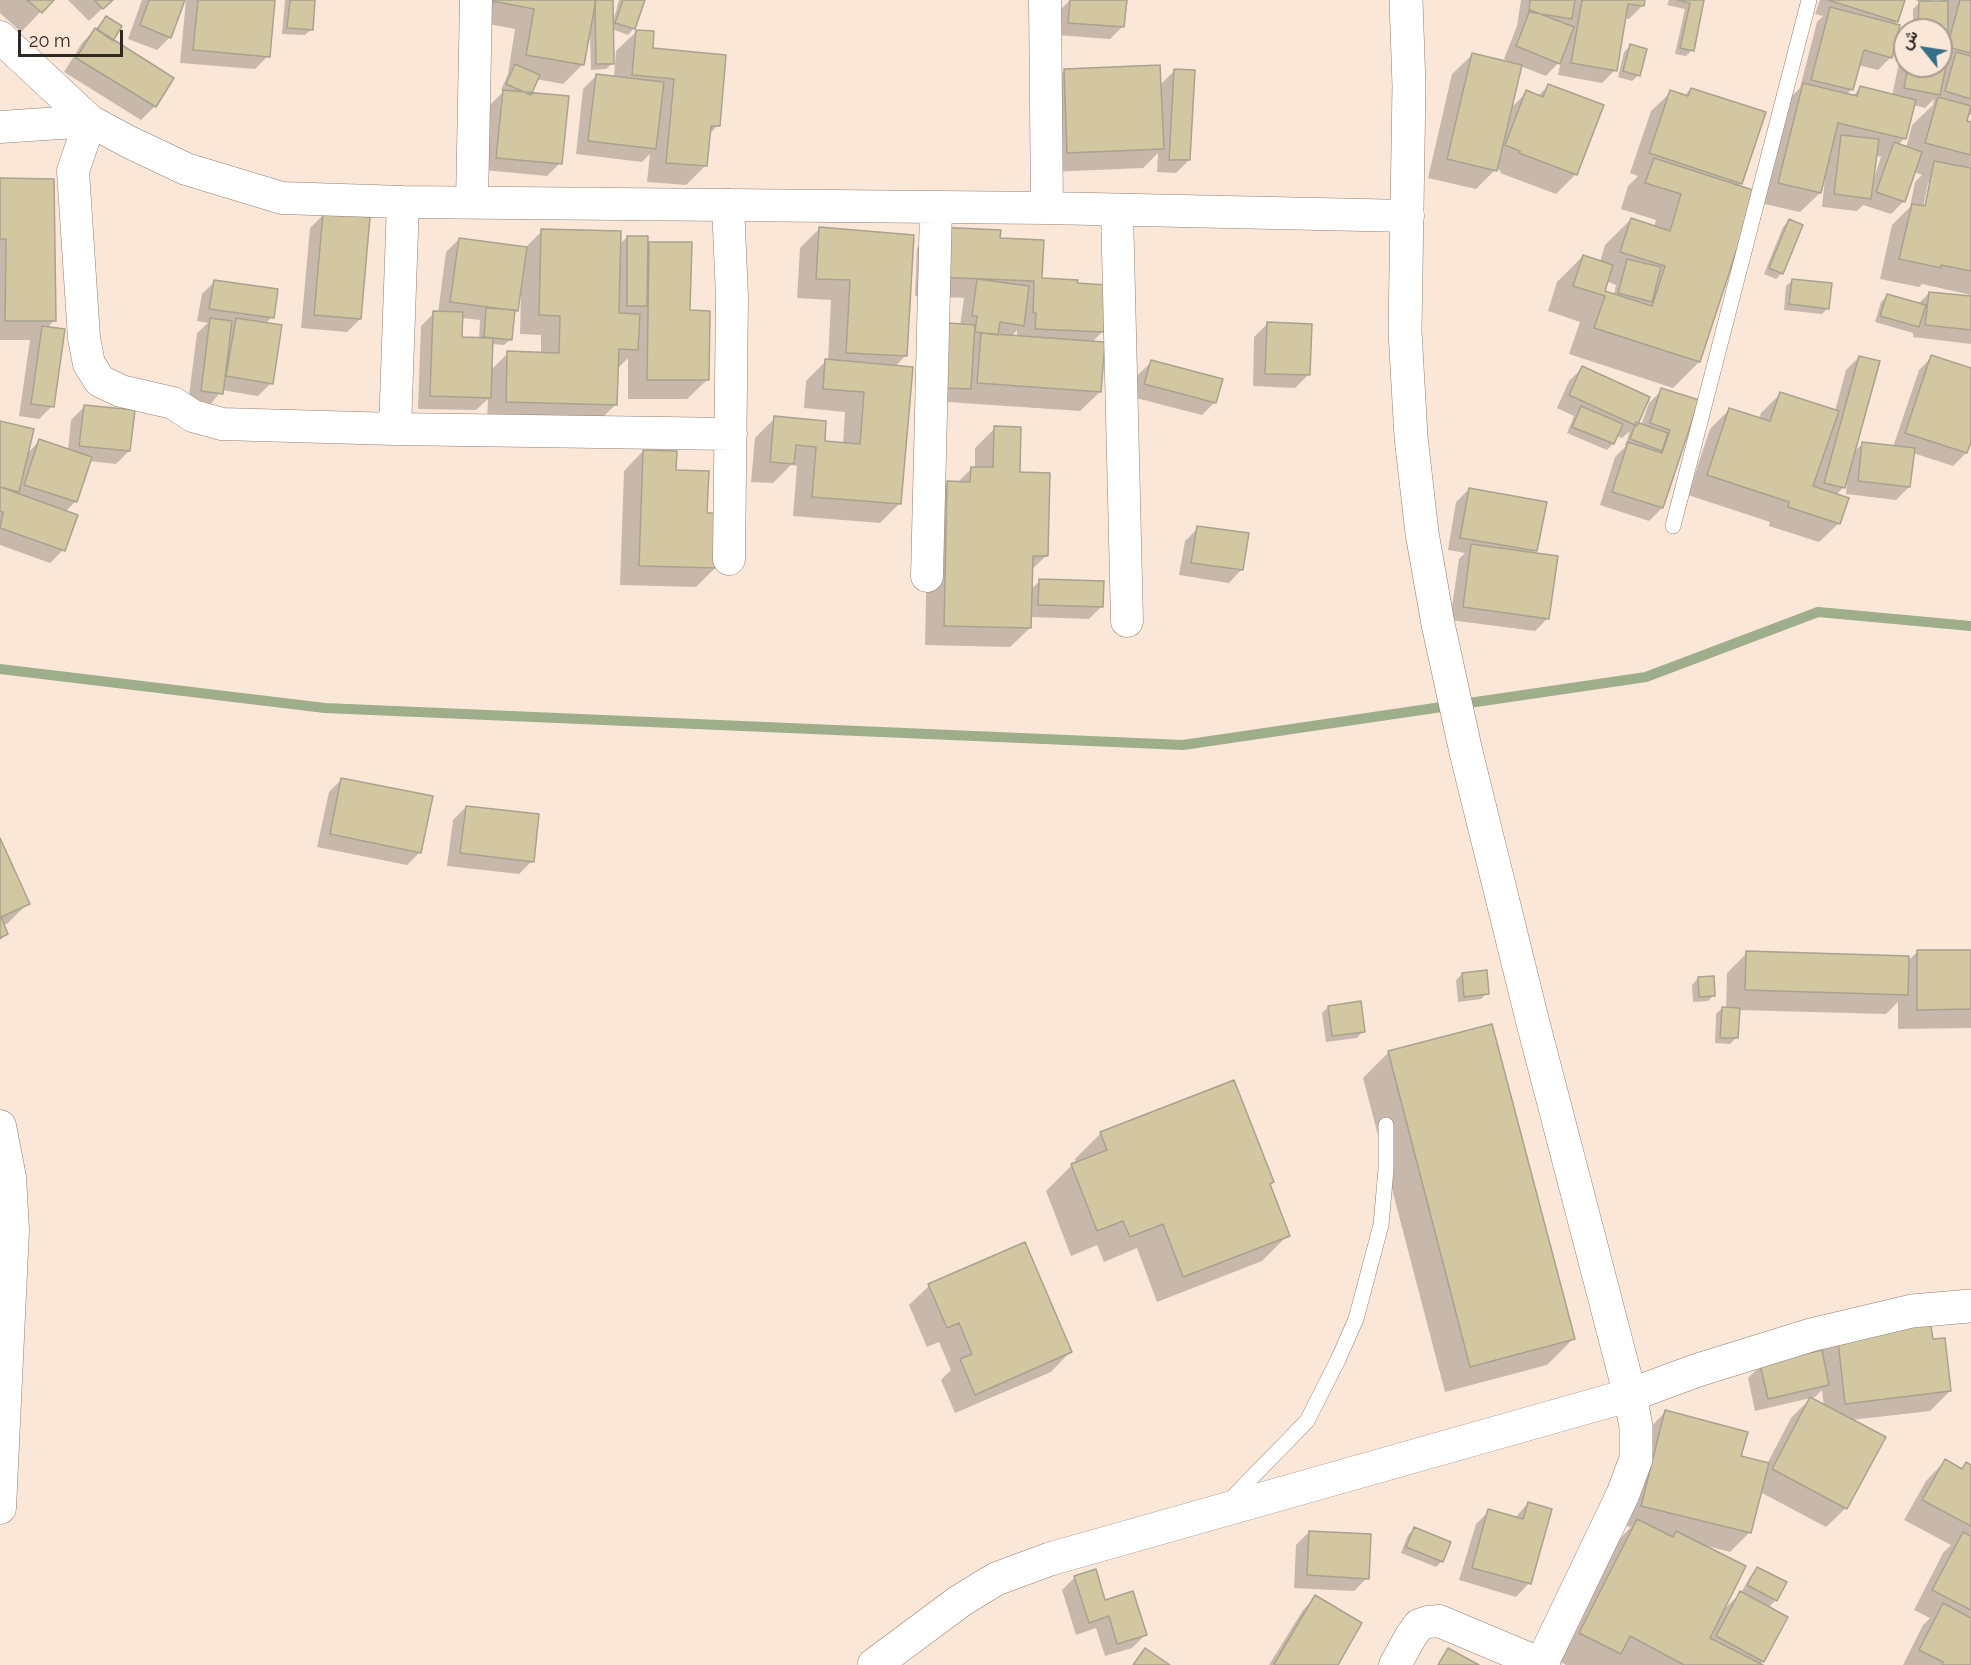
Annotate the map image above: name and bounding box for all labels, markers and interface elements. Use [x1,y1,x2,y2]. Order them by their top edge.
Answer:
scale bar [21,18,126,56]
north arrow [1893,18,1953,78]
text: ش [1896,27,1922,53]
text: 20 m [29,30,71,51]

